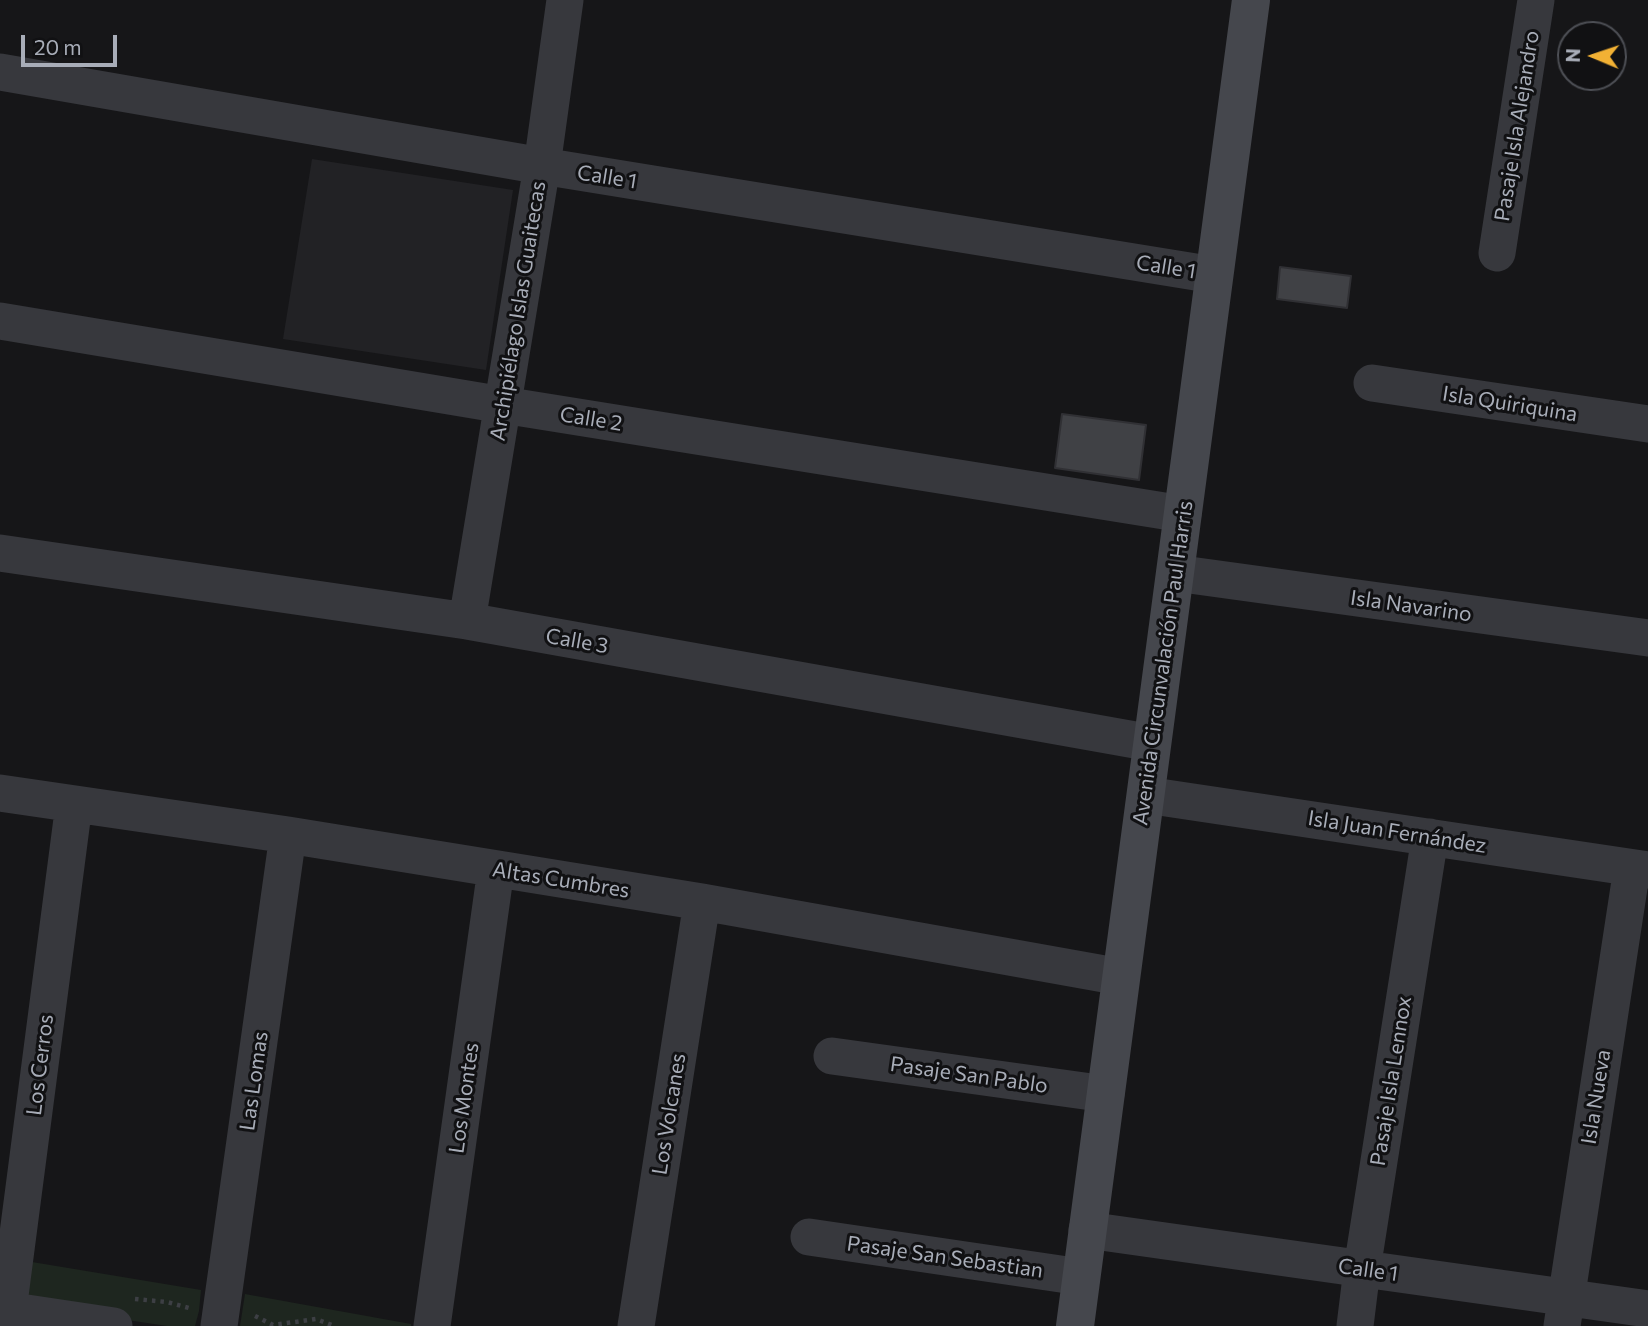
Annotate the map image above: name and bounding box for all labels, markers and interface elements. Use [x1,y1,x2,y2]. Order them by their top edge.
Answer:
scale bar [24,21,121,65]
north arrow [1557,21,1627,91]
street label: Pasaje Isla Alejandro [1489,29,1545,223]
text: 20 m [34,34,82,59]
text: N [1561,48,1584,63]
street label: Calle 1 [575,160,639,194]
street label: Archipiélago Islas Guaitecas [485,179,551,443]
street label: Calle 1 [1134,250,1198,284]
street label: Isla Quiriquina [1441,381,1579,427]
street label: Calle 2 [558,402,624,436]
street label: Avenida Circunvalación Paul Harris [1128,499,1198,827]
street label: Isla Navarino [1349,585,1473,627]
street label: Calle 3 [544,623,610,659]
street label: Isla Juan Fernández [1306,805,1488,859]
street label: Altas Cumbres [491,857,631,903]
street label: Pasaje Isla Lennox [1365,994,1417,1168]
street label: Los Cerros [21,1013,59,1117]
street label: Las Lomas [235,1030,273,1132]
street label: Los Montes [444,1041,484,1155]
street label: Isla Nueva [1576,1048,1616,1146]
street label: Los Volcanes [647,1051,691,1177]
street label: Pasaje San Pablo [889,1051,1049,1099]
street label: Pasaje San Sebastian [845,1231,1045,1283]
street label: Calle 1 [1336,1253,1400,1287]

